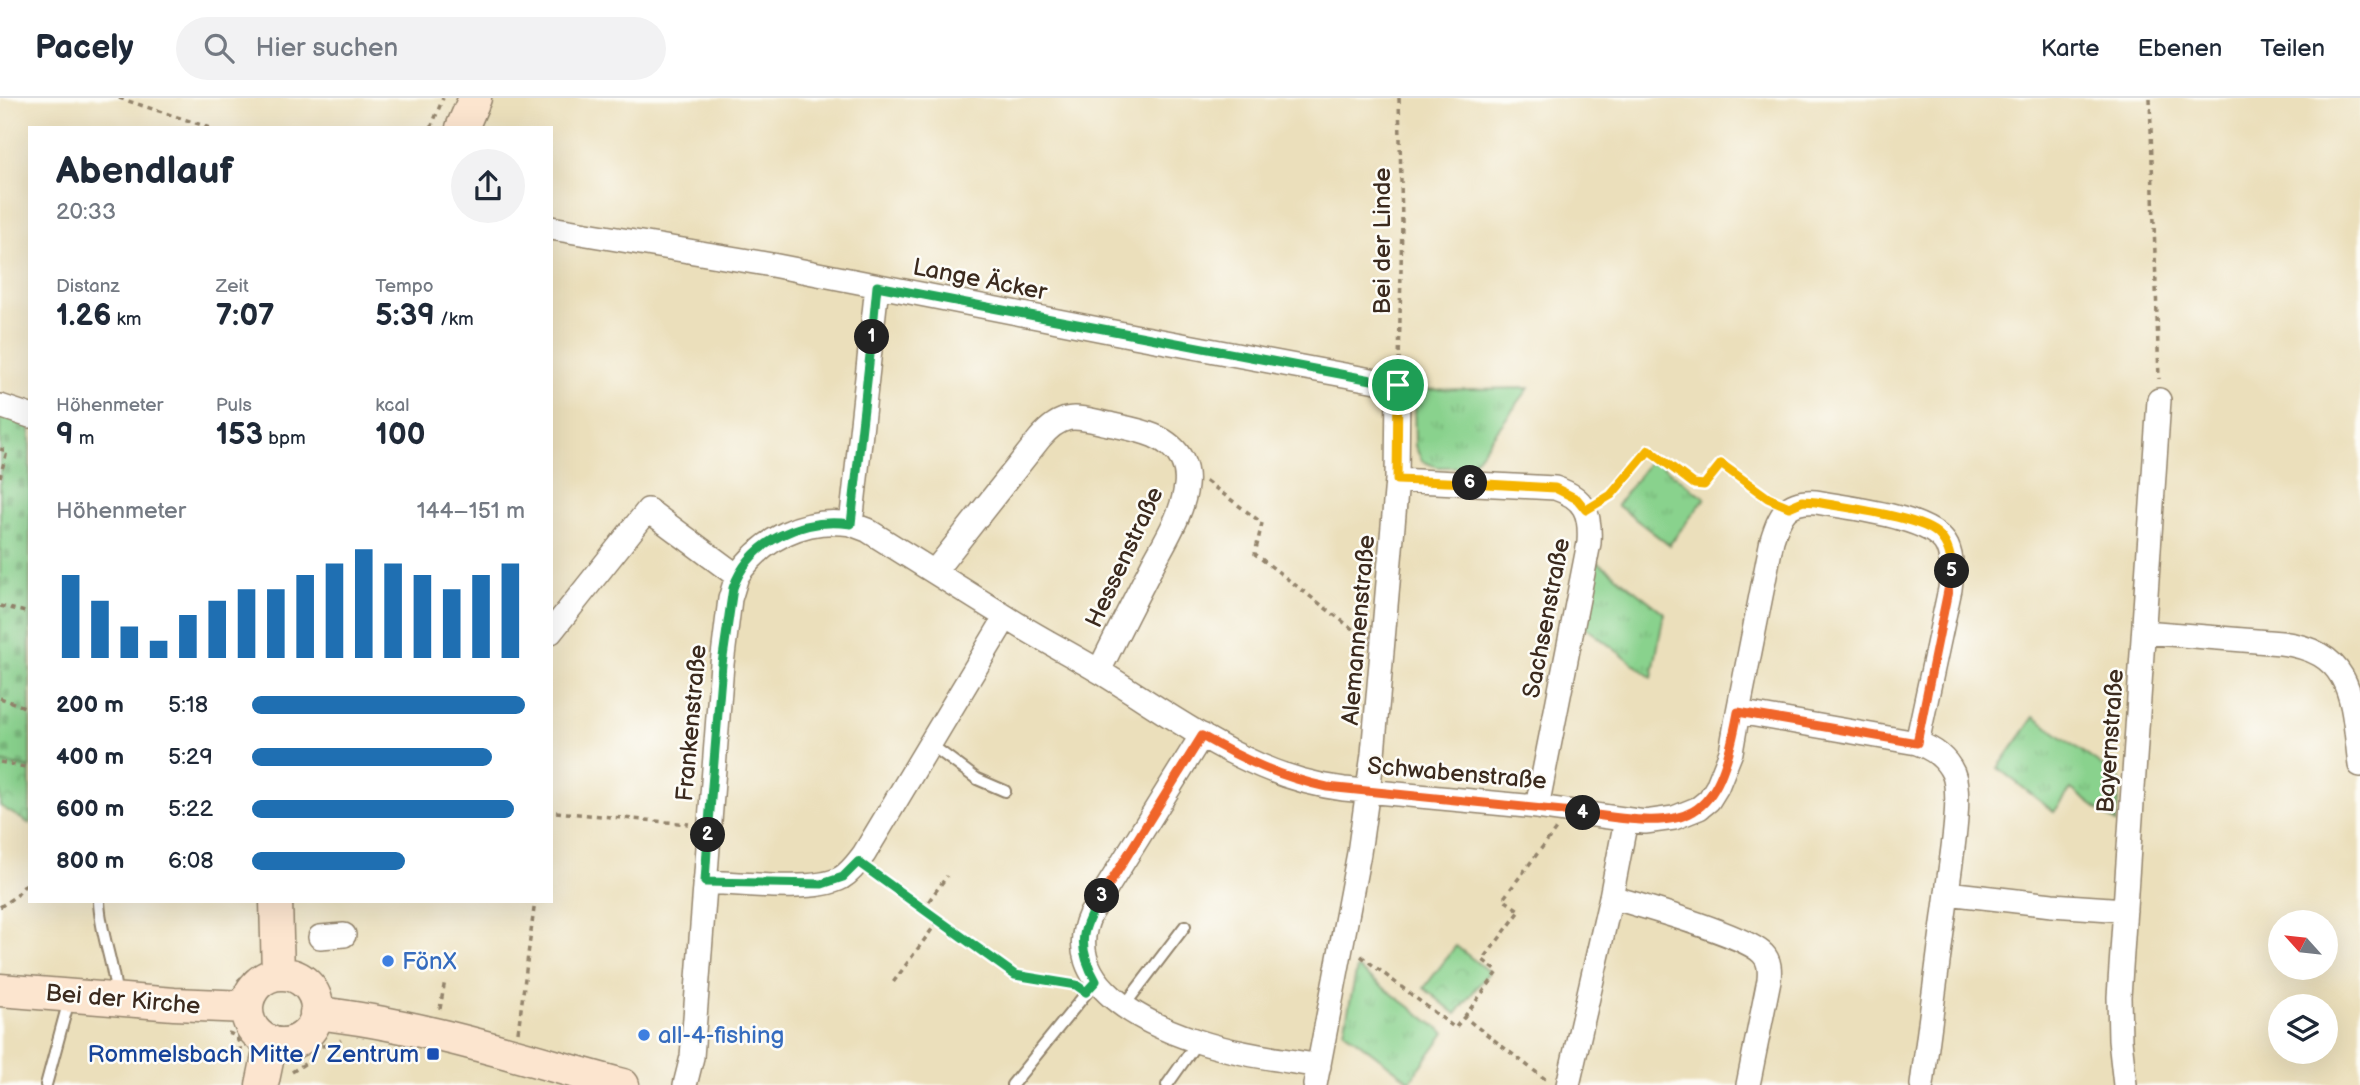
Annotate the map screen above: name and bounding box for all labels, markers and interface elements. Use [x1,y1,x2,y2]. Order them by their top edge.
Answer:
search box [176,17,666,80]
text: Pacely [35,28,134,68]
icon: search [200,29,238,67]
text: Hier suchen [256,33,398,64]
text: Karte [2041,34,2099,63]
text: Ebenen [2137,34,2222,63]
text: Teilen [2260,34,2325,63]
text: Abendlauf [56,149,234,194]
button: share [451,149,525,223]
street label: Bei der Linde [1368,168,1397,314]
text: 20:33 [56,198,116,226]
street label: Lange Äcker [910,252,1050,307]
text: Distanz [56,275,120,298]
text: Zeit [216,275,249,298]
text: Tempo [375,275,434,298]
text: 1.26 [56,298,111,334]
text: 7:07 [216,298,275,334]
text: 5:39 [375,298,435,334]
text: km [111,308,142,331]
text: /km [435,308,474,331]
pin: 1 [854,320,890,354]
text: 1 [868,325,876,348]
pin [1368,355,1428,415]
icon: arrive [1379,366,1417,404]
text: Höhenmeter [56,394,163,417]
text: Puls [216,394,252,417]
text: kcal [375,394,409,417]
text: 9 [56,417,74,453]
text: 153 [216,417,263,453]
text: 100 [375,417,425,453]
text: m [74,427,94,450]
text: bpm [263,427,306,450]
pin: 6 [1452,466,1488,500]
text: 6 [1464,471,1475,494]
street label: Hessenstraße [1079,482,1170,632]
text: Höhenmeter [56,497,186,525]
text: 144–151 m [417,497,525,525]
street label: Alemannenstraße [1336,534,1381,726]
street label: Sachsenstraße [1517,536,1576,701]
pin: 5 [1934,554,1969,588]
text: 5 [1946,559,1957,582]
street label: Frankenstraße [670,643,713,803]
street label: Bayernstraße [2091,668,2130,814]
text: 200 m [56,691,124,719]
text: 5:18 [168,691,208,719]
text: 400 m [56,743,124,771]
text: 5:29 [168,743,213,771]
street label: Schwabenstraße [1366,751,1548,796]
text: 600 m [56,795,124,823]
text: 5:22 [168,795,213,823]
pin: 4 [1566,796,1600,830]
text: 4 [1577,801,1588,824]
pin: 2 [690,818,726,852]
text: 2 [702,823,713,846]
text: 800 m [56,847,124,875]
text: 6:08 [168,847,214,875]
pin: 3 [1084,878,1120,914]
text: 3 [1096,884,1107,907]
north arrow [2268,910,2338,980]
map controls [2268,910,2338,1064]
place label: FönX [402,947,457,976]
marker: FönX [380,953,396,969]
street label: Bei der Kirche [44,978,202,1021]
button: layers [2268,994,2338,1064]
place label: all-4-fishing [658,1021,784,1050]
marker: all-4-fishing [636,1027,652,1043]
place label: Rommelsbach Mitte / Zentrum [87,1040,419,1069]
marker: Rommelsbach Mitte / Zentrum [425,1046,441,1062]

